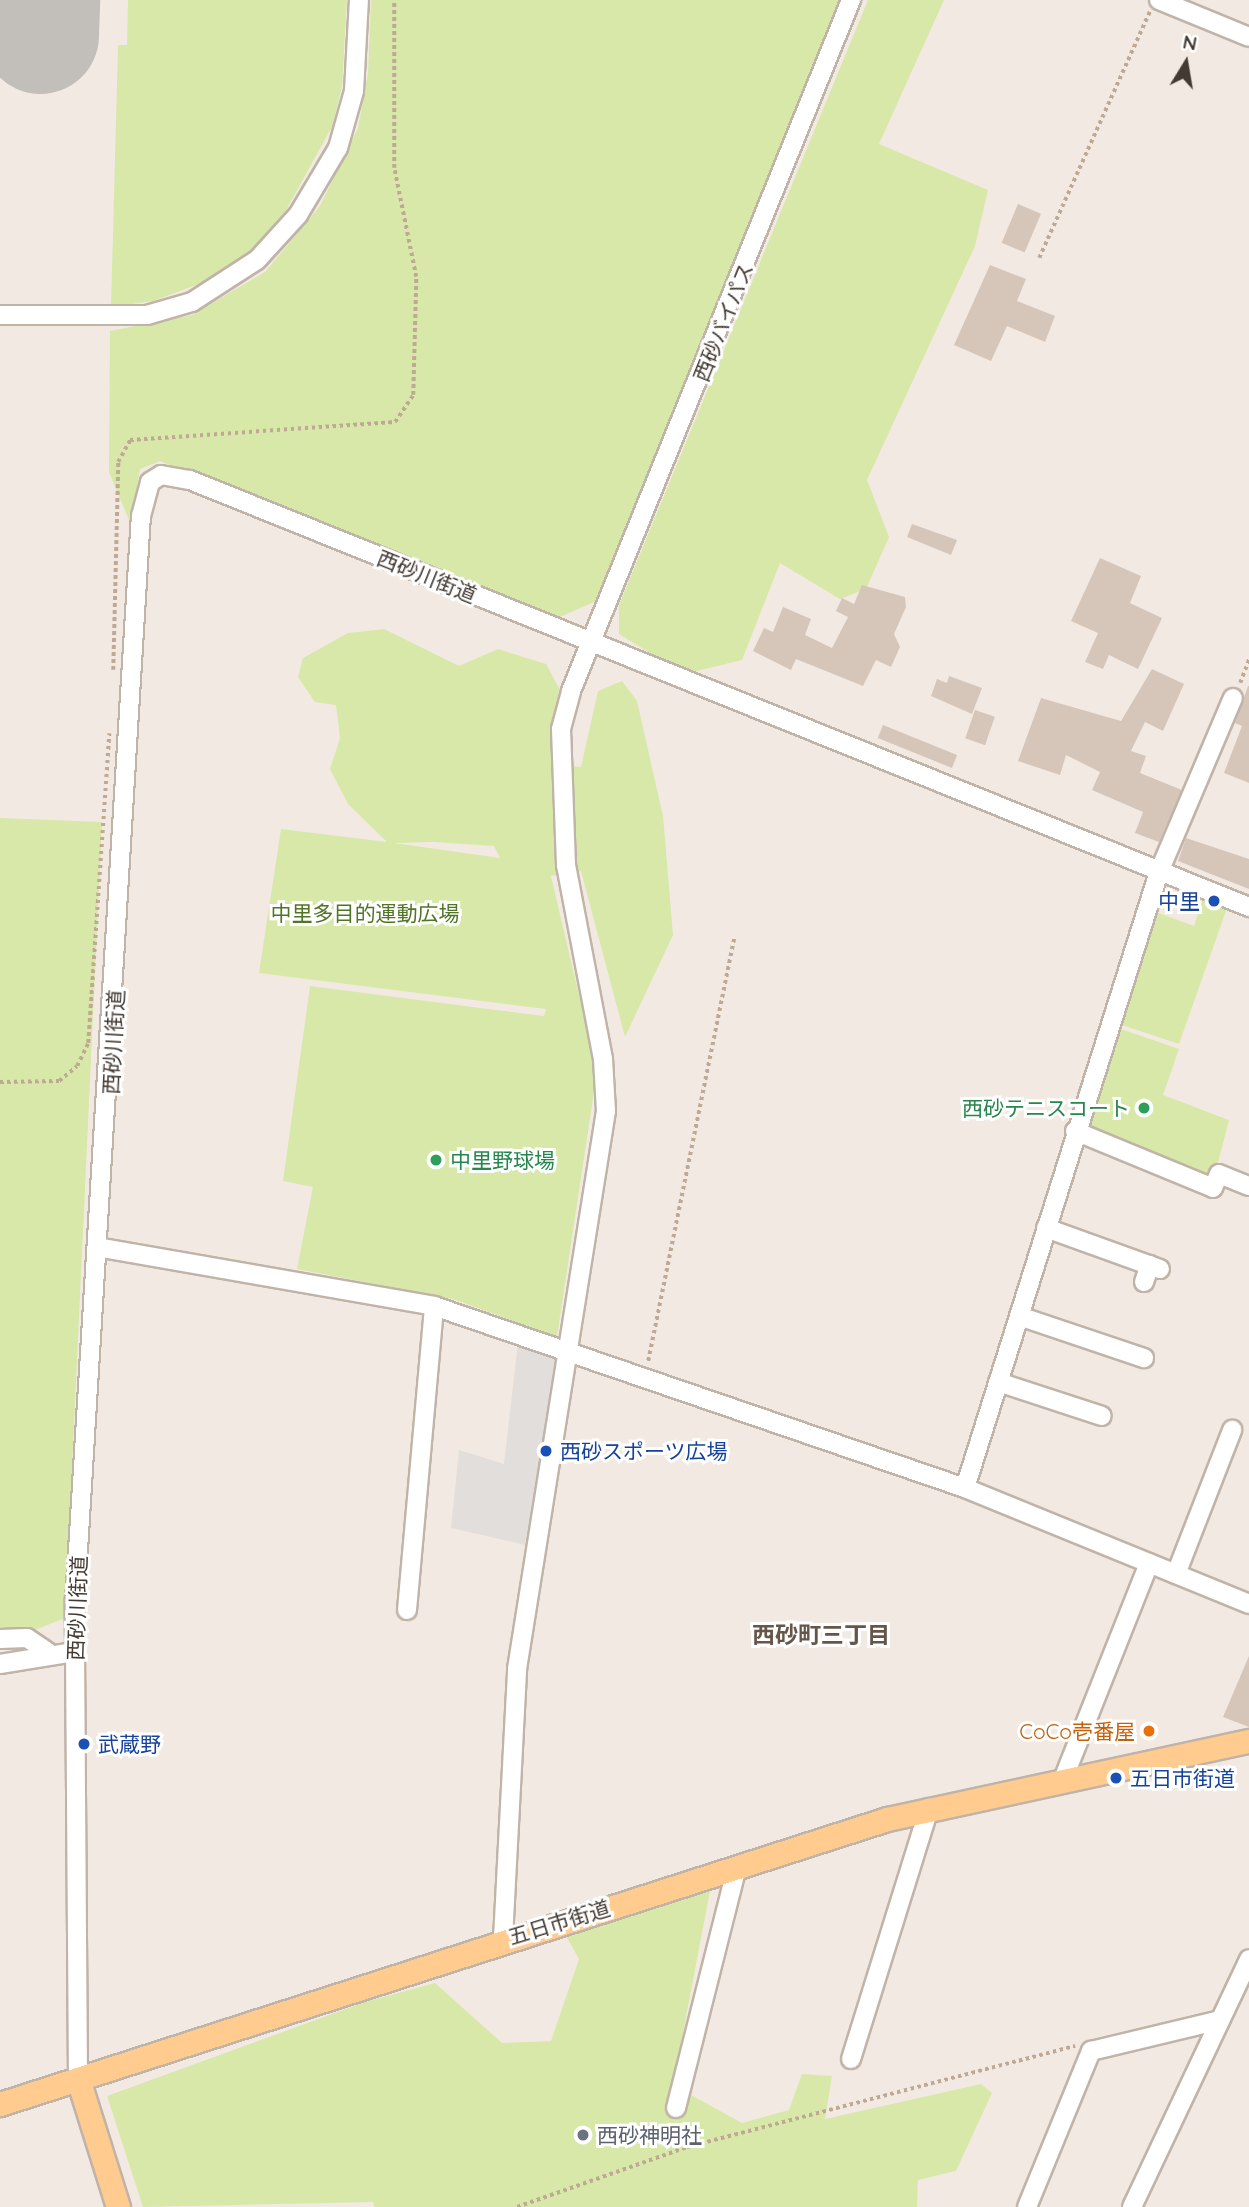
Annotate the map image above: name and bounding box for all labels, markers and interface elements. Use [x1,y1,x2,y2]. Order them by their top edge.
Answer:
north arrow [1151,28,1221,98]
text: N [1181,29,1199,55]
street label: 西砂バイパス [688,259,758,385]
street label: 西砂川街道 [374,545,480,607]
place label: 中里 [1158,888,1200,914]
marker: 中里 [1206,893,1222,909]
park label: 中里多目的運動広場 [271,900,459,926]
street label: 西砂川街道 [98,989,128,1095]
place label: 西砂テニスコート [962,1095,1130,1121]
marker: 西砂テニスコート [1136,1100,1152,1116]
place label: 中里野球場 [450,1147,555,1173]
marker: 中里野球場 [428,1152,444,1168]
place label: 西砂スポーツ広場 [560,1438,728,1464]
marker: 西砂スポーツ広場 [538,1443,554,1459]
street label: 西砂川街道 [63,1555,91,1661]
district label: 西砂町三丁目 [752,1621,890,1649]
place label: CoCo壱番屋 [1019,1718,1135,1744]
marker: CoCo壱番屋 [1141,1723,1157,1739]
place label: 武蔵野 [98,1731,161,1757]
marker: 武蔵野 [76,1736,92,1752]
place label: 五日市街道 [1130,1765,1235,1791]
marker: 五日市街道 [1108,1770,1124,1786]
street label: 五日市街道 [505,1895,613,1949]
place label: 西砂神明社 [597,2122,702,2148]
marker: 西砂神明社 [575,2127,591,2143]

